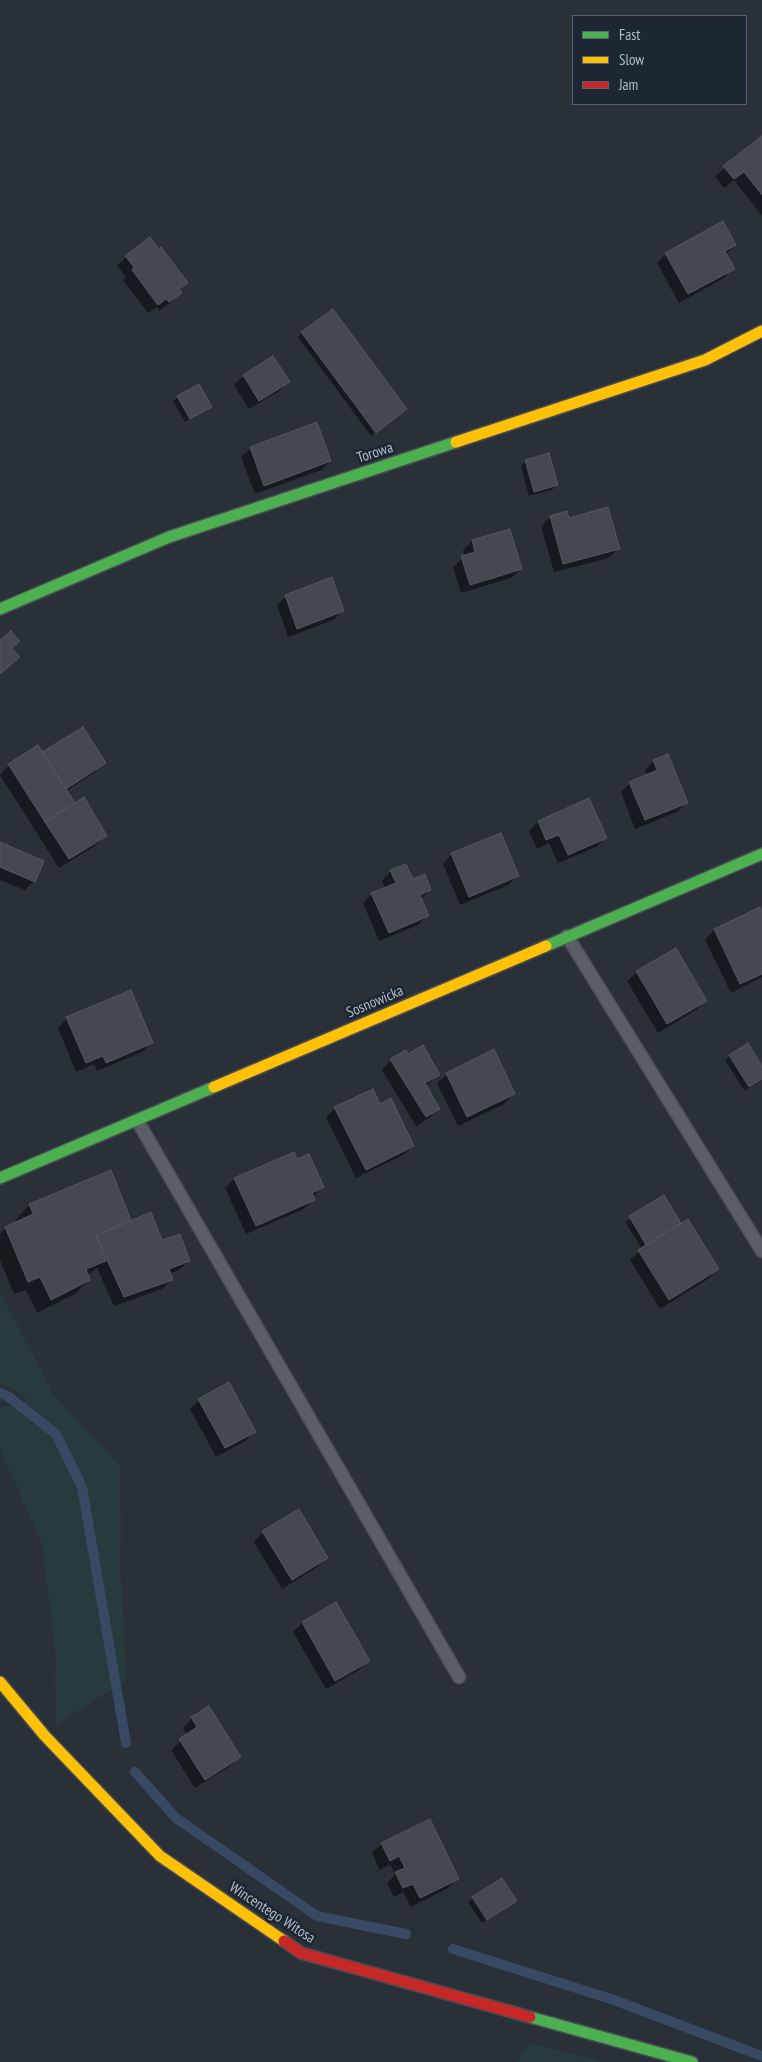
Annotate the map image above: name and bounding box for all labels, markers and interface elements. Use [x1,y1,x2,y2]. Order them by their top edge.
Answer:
legend [572,15,747,105]
text: Fast [619,25,640,44]
text: Slow [619,50,644,69]
text: Jam [619,75,638,94]
street label: Torowa [355,439,395,467]
street label: Sosnowicka [344,982,406,1022]
street label: Wincentego Witosa [226,1879,318,1947]

